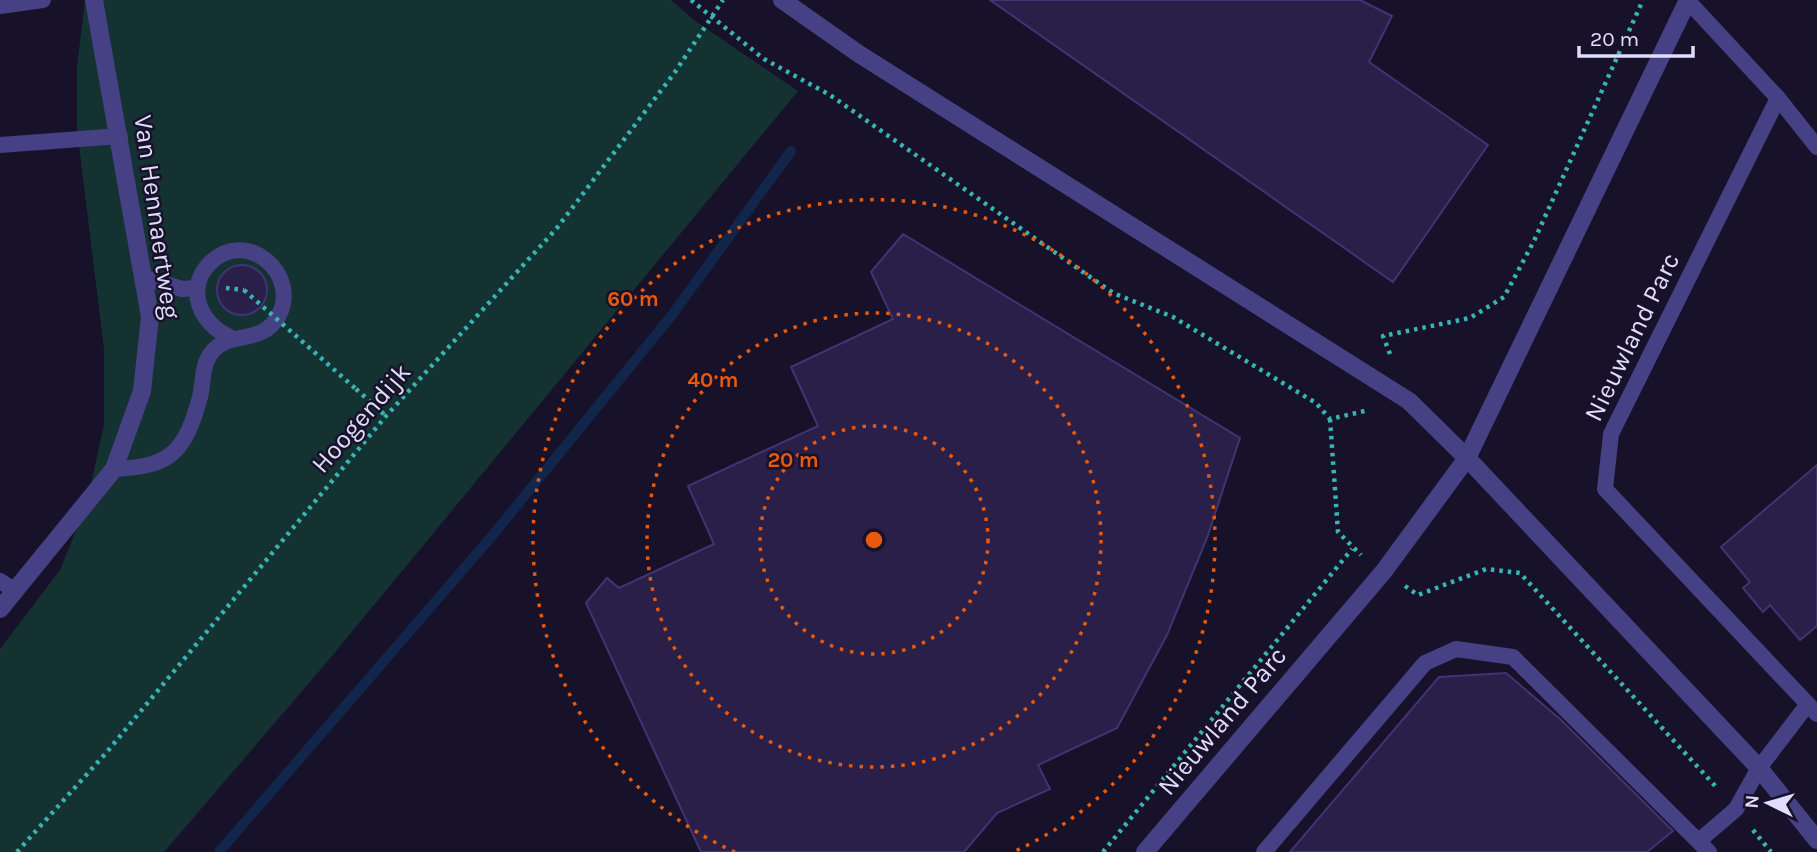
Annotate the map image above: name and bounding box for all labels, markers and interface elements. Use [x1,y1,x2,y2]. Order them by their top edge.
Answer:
scale bar [1579,14,1693,58]
text: 20 m [1590,27,1639,51]
street label: Van Hennaertweg [127,113,187,321]
street label: Nieuwland Parc [1578,248,1686,426]
text: 60 m [607,287,659,311]
street label: Hoogendijk [305,357,417,479]
text: 40 m [687,368,739,392]
text: 20 m [767,448,819,472]
centre of rings [862,528,886,552]
street label: Nieuwland Parc [1151,641,1293,801]
north arrow [1733,768,1803,838]
text: N [1741,794,1764,809]

